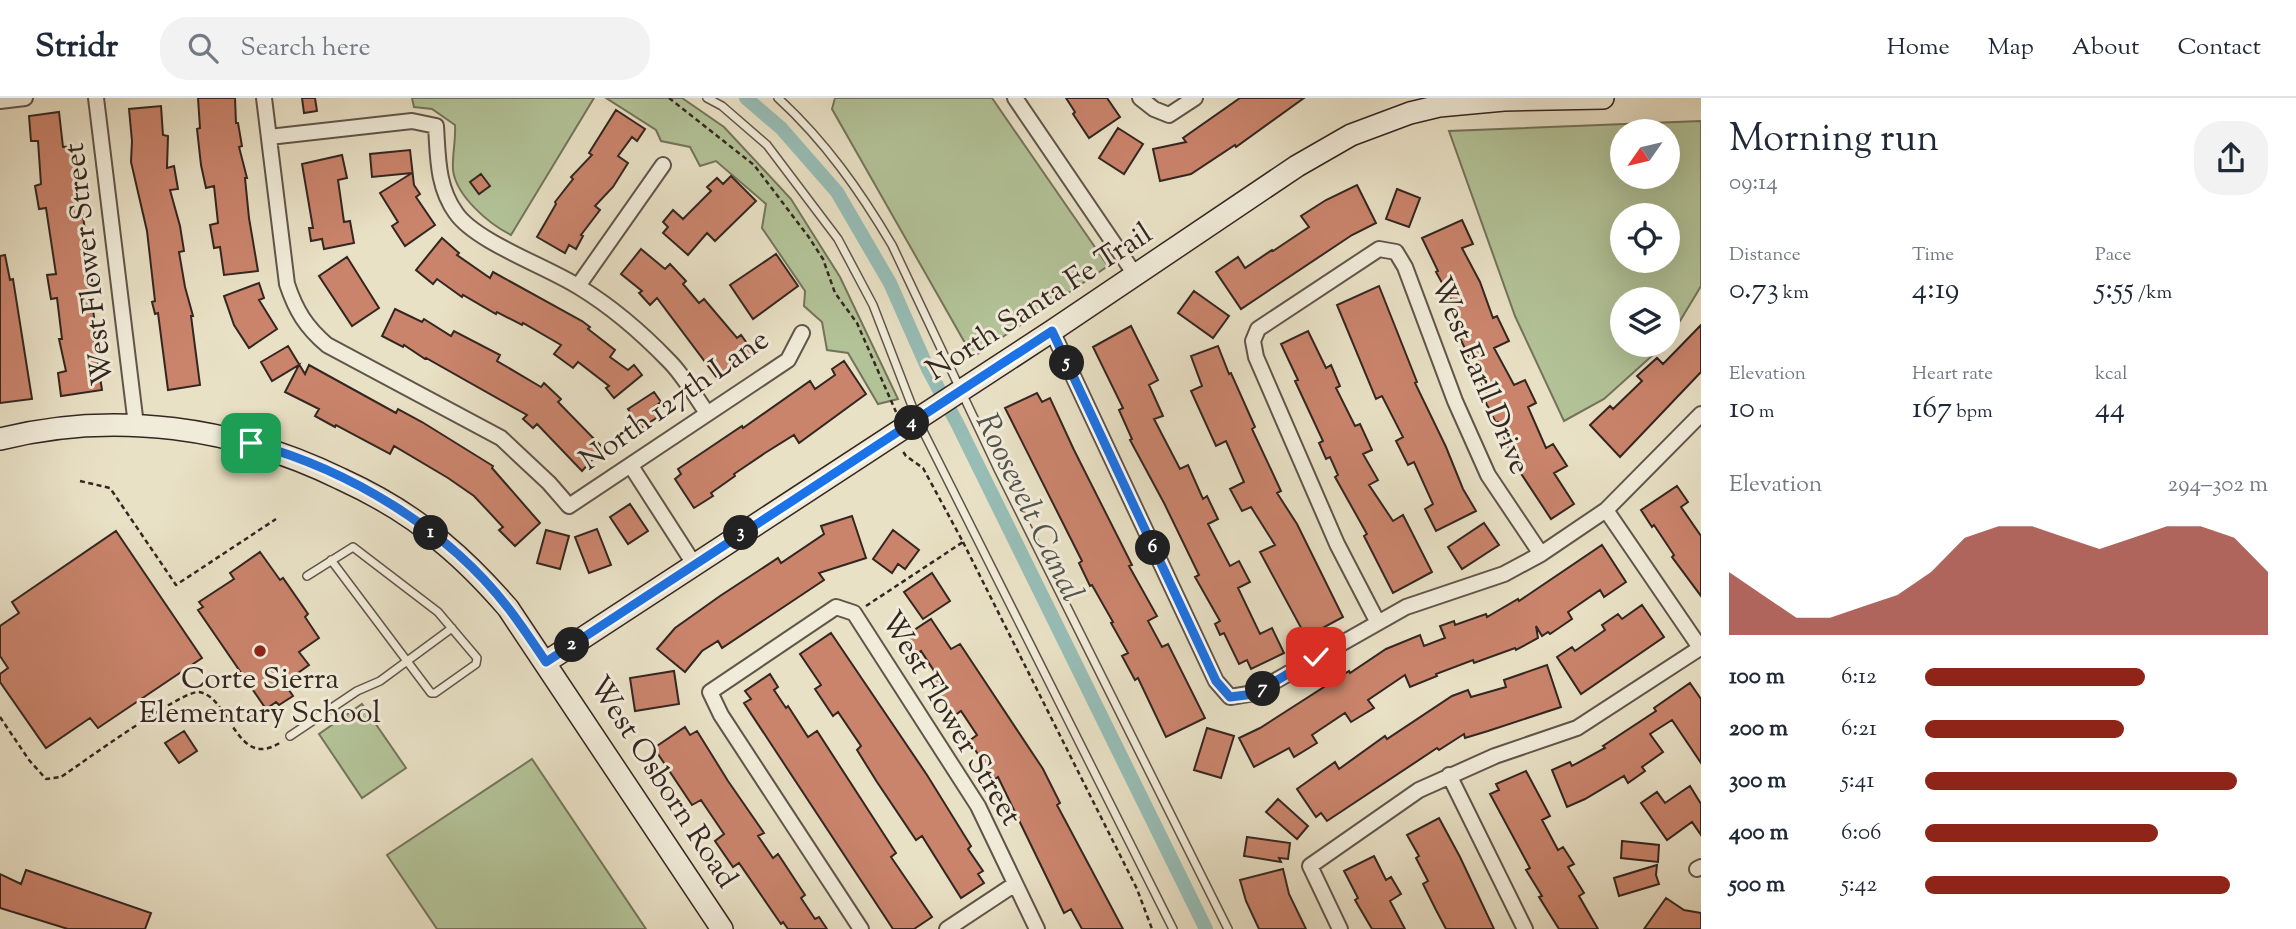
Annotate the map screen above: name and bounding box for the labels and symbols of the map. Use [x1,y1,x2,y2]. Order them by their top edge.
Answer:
north arrow [1610,119,1680,189]
street label: West Flower Street [54,140,126,388]
street label: North Santa Fe Trail [918,214,1162,392]
street label: West Earll Drive [1418,271,1540,481]
street label: North 127th Lane [572,320,778,482]
pin: 5 [1050,345,1084,380]
pin: 4 [894,406,930,440]
water label: Roosevelt Canal [963,406,1093,610]
pin [221,413,281,473]
pin: 1 [414,516,448,550]
pin: 3 [724,516,758,550]
pin: 6 [1136,531,1170,566]
street label: West Flower Street [869,603,1031,835]
pin [1286,627,1346,687]
pin: 2 [554,628,590,662]
marker: Corte Sierra Elementary School [252,643,268,659]
place label: Corte Sierra Elementary School [139,659,381,736]
street label: West Osborn Road [577,668,747,898]
pin: 7 [1246,672,1280,706]

